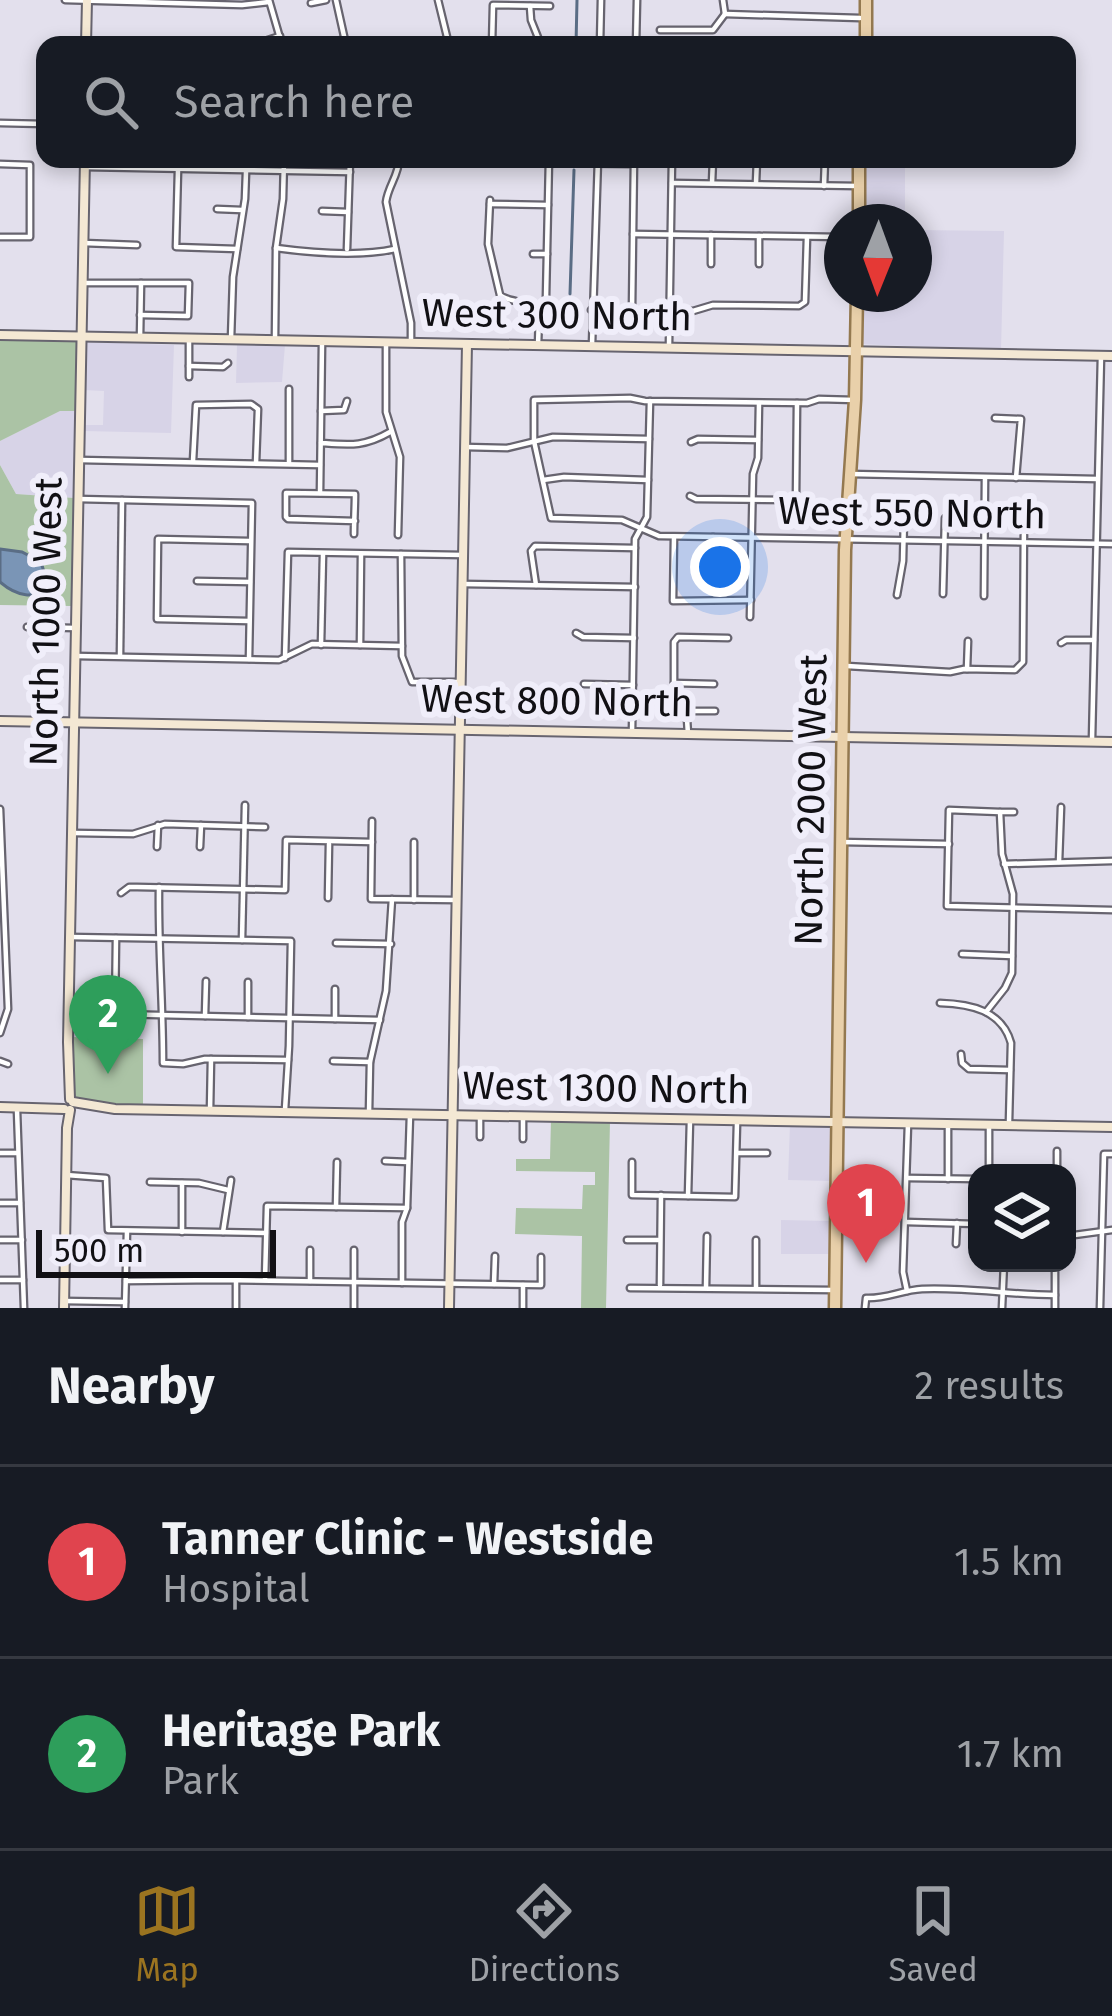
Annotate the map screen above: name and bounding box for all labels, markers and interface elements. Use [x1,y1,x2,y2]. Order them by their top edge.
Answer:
search box [36,36,1076,168]
icon: search [78,69,144,135]
text: Search here [174,75,414,129]
north arrow [824,204,932,312]
street label: West 300 North [421,290,693,340]
street label: North 1000 West [20,476,72,767]
street label: West 550 North [778,488,1046,538]
your location [690,537,750,597]
street label: North 2000 West [785,653,837,946]
street label: West 800 North [420,676,694,726]
pin: 2 [69,975,147,1074]
street label: West 1300 North [462,1062,750,1114]
pin: 1 [827,1164,905,1263]
map controls [968,1164,1076,1272]
button: layers [968,1164,1076,1272]
scale bar [36,1224,276,1277]
text: 500 m [54,1231,144,1271]
text: Nearby [48,1355,214,1417]
text: 2 results [915,1363,1064,1409]
text: Tanner Clinic - Westside [162,1512,653,1566]
text: 1 [78,1539,96,1585]
text: 1.5 km [954,1539,1064,1585]
text: Hospital [162,1566,310,1612]
text: Heritage Park [162,1704,440,1758]
text: 2 [77,1731,97,1777]
text: 1.7 km [957,1731,1064,1777]
text: Park [162,1758,239,1804]
tab: Map [134,1878,200,1990]
tab: Directions [469,1878,620,1990]
tab: Saved [888,1878,978,1990]

